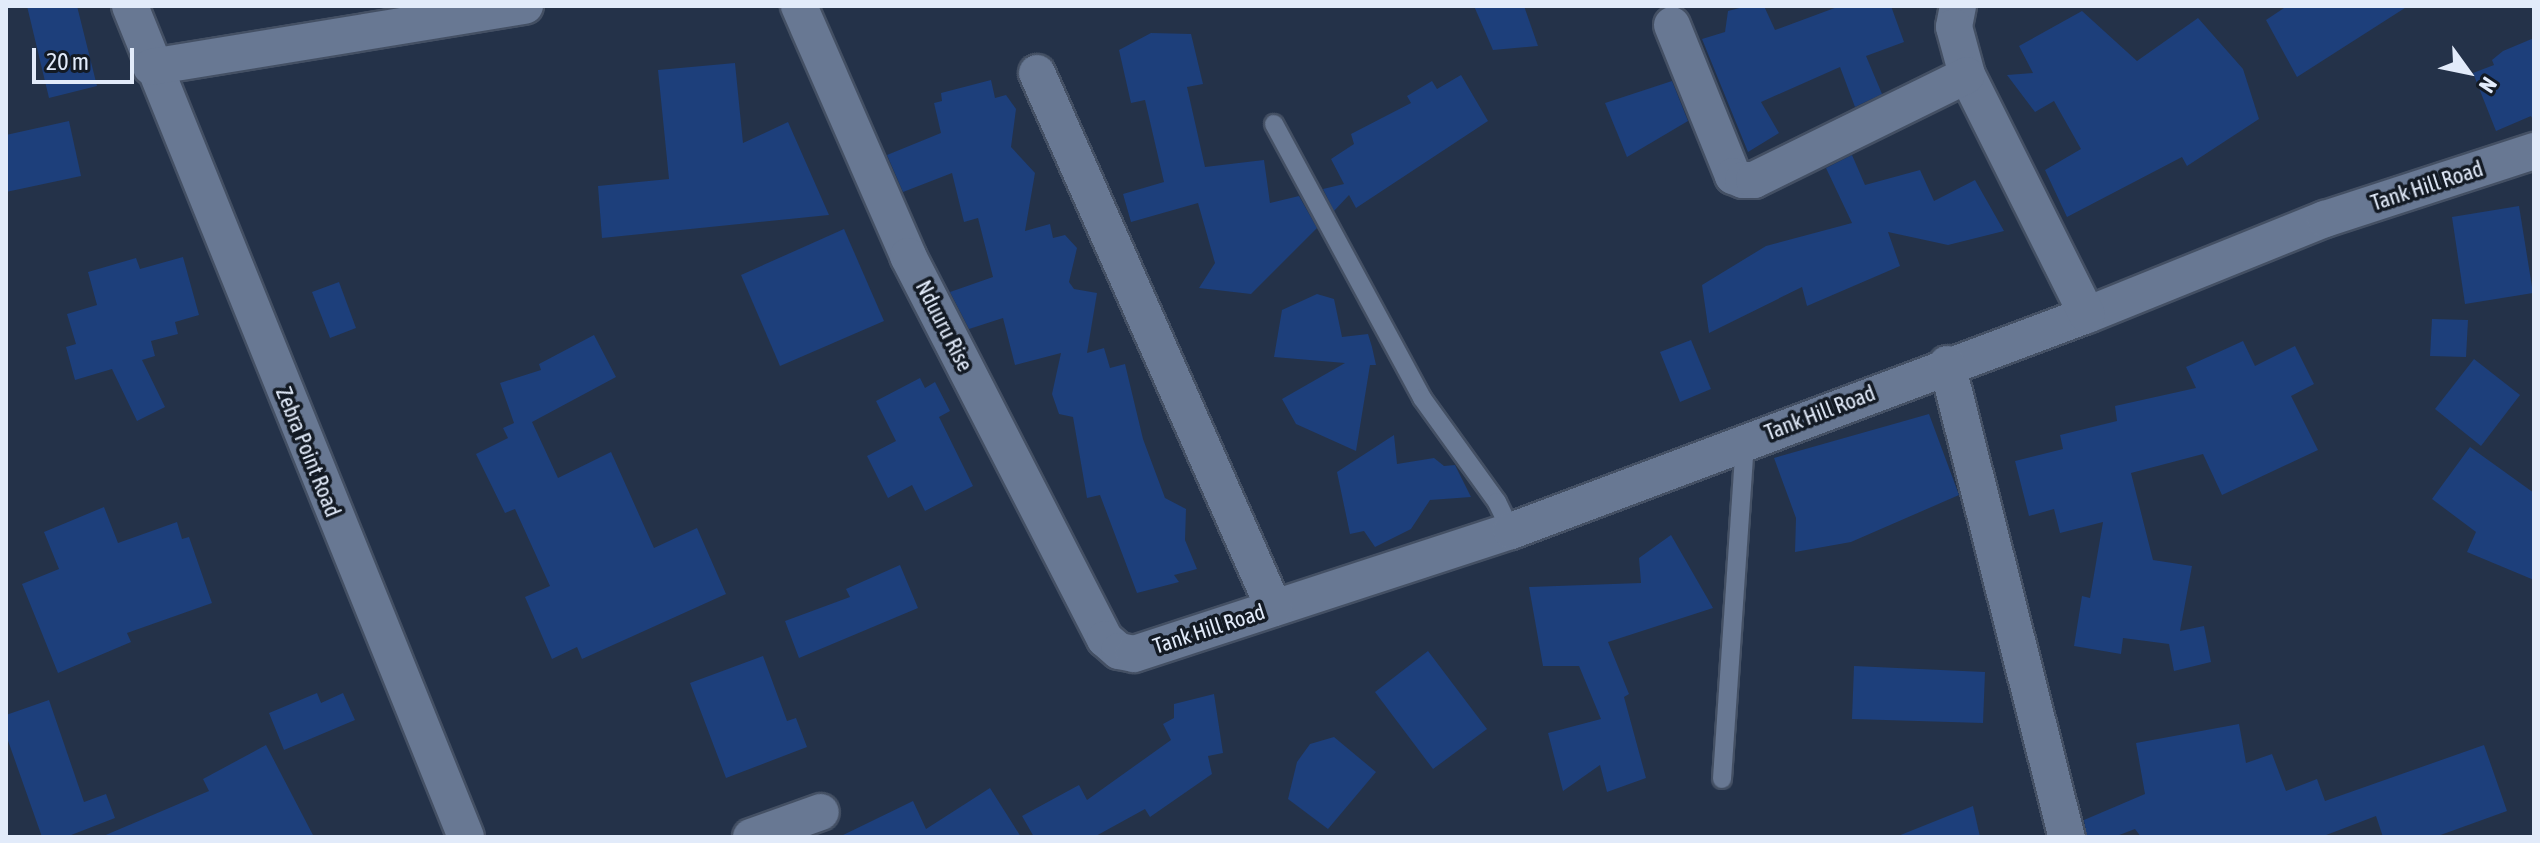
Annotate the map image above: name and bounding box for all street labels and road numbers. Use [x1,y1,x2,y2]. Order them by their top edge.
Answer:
street label: Tank Hill Road [2368,155,2486,217]
street label: Nduuru Rise [910,276,978,376]
street label: Tank Hill Road [1761,380,1879,446]
street label: Zebra Point Road [270,383,346,521]
street label: Tank Hill Road [1150,598,1268,660]

